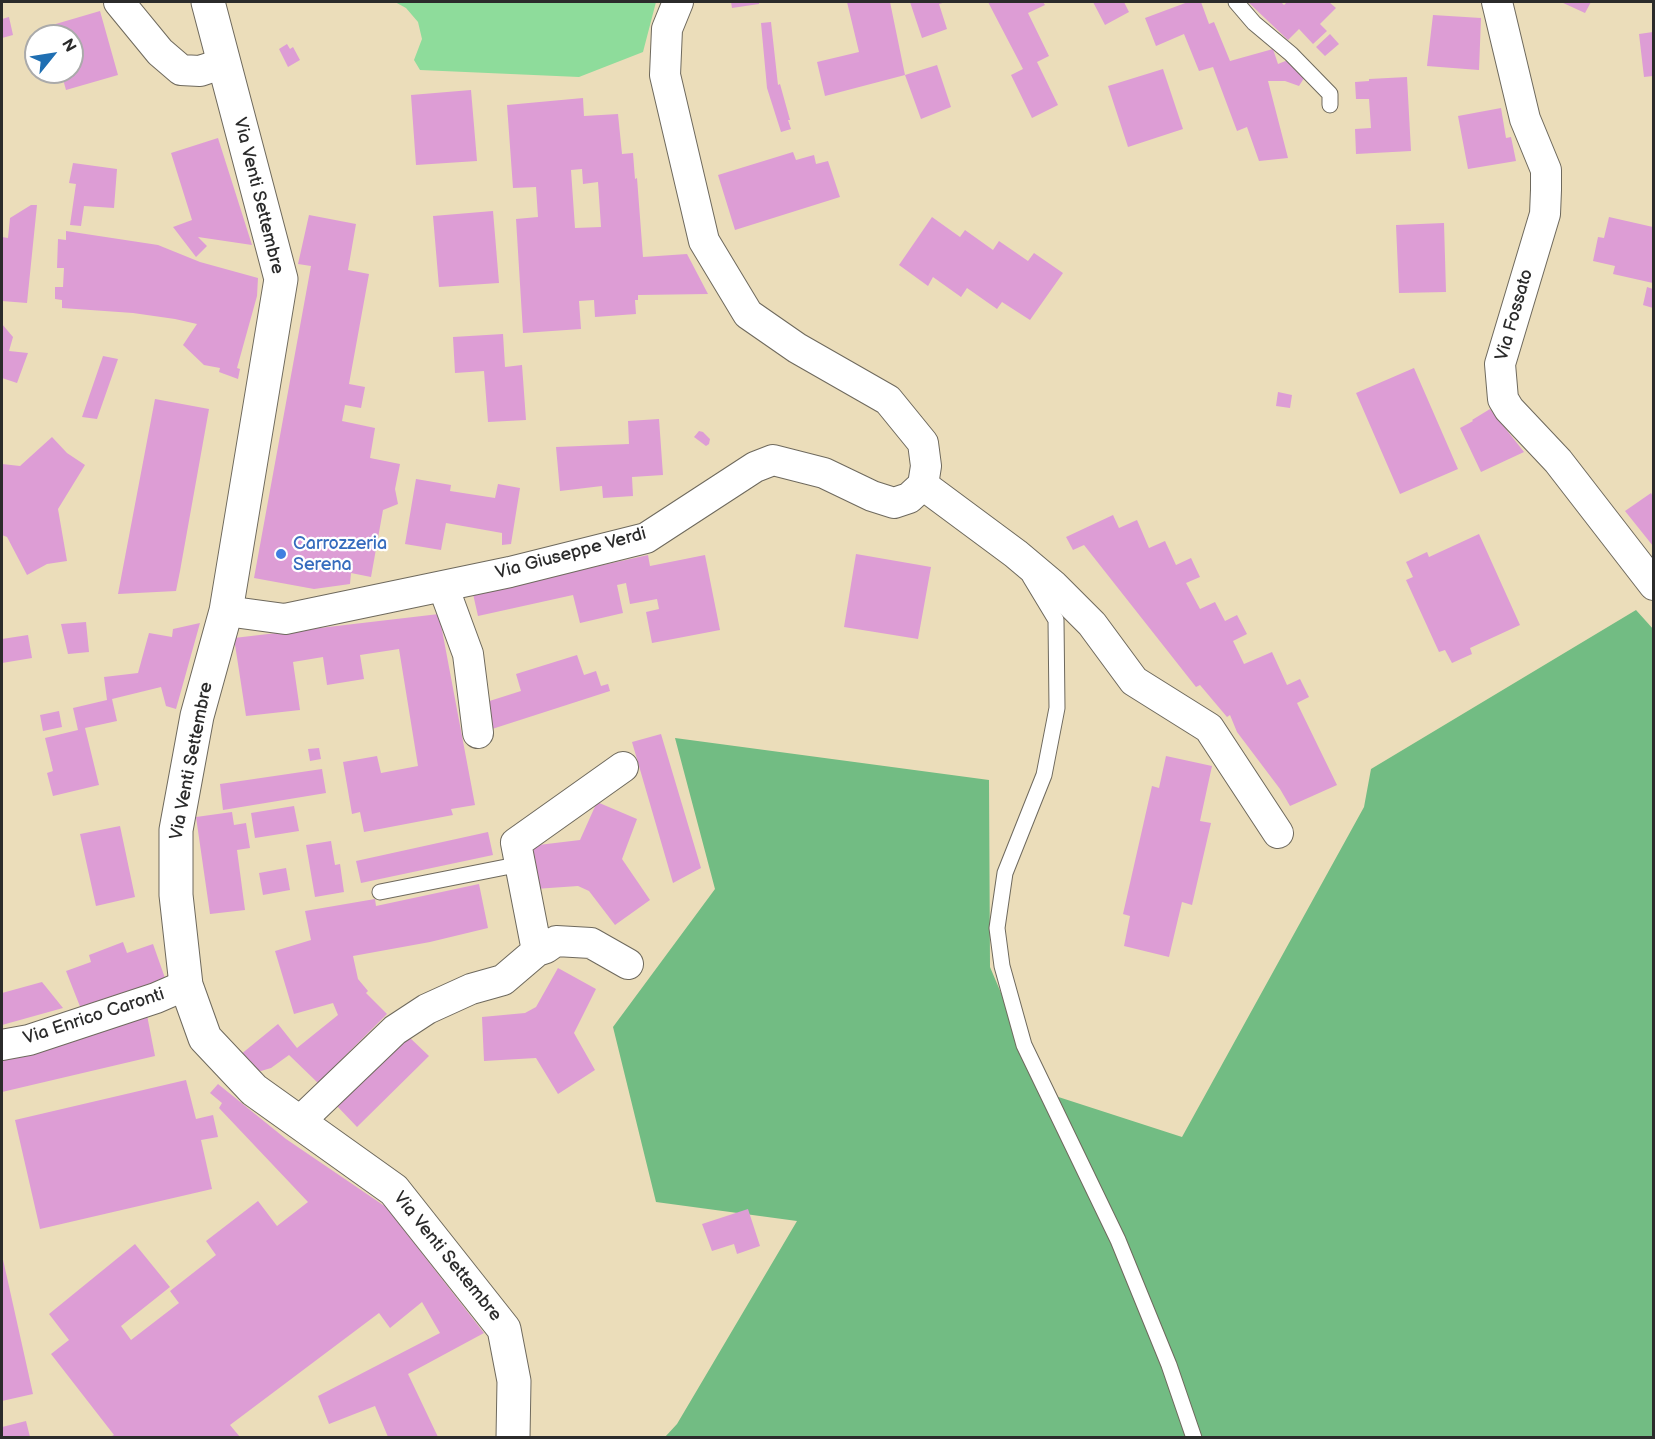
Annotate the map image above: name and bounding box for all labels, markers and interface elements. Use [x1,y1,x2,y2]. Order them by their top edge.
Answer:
north arrow [24,24,84,84]
text: N [57,36,80,56]
street label: Via Venti Settembre [228,116,288,276]
street label: Via Fossato [1492,267,1538,363]
street label: Via Giuseppe Verdi [493,523,649,585]
place label: Carrozzeria Serena [293,533,387,576]
marker: Carrozzeria Serena [274,547,288,561]
street label: Via Venti Settembre [166,680,218,842]
street label: Via Enrico Caronti [21,984,167,1050]
street label: Via Venti Settembre [388,1188,506,1326]

